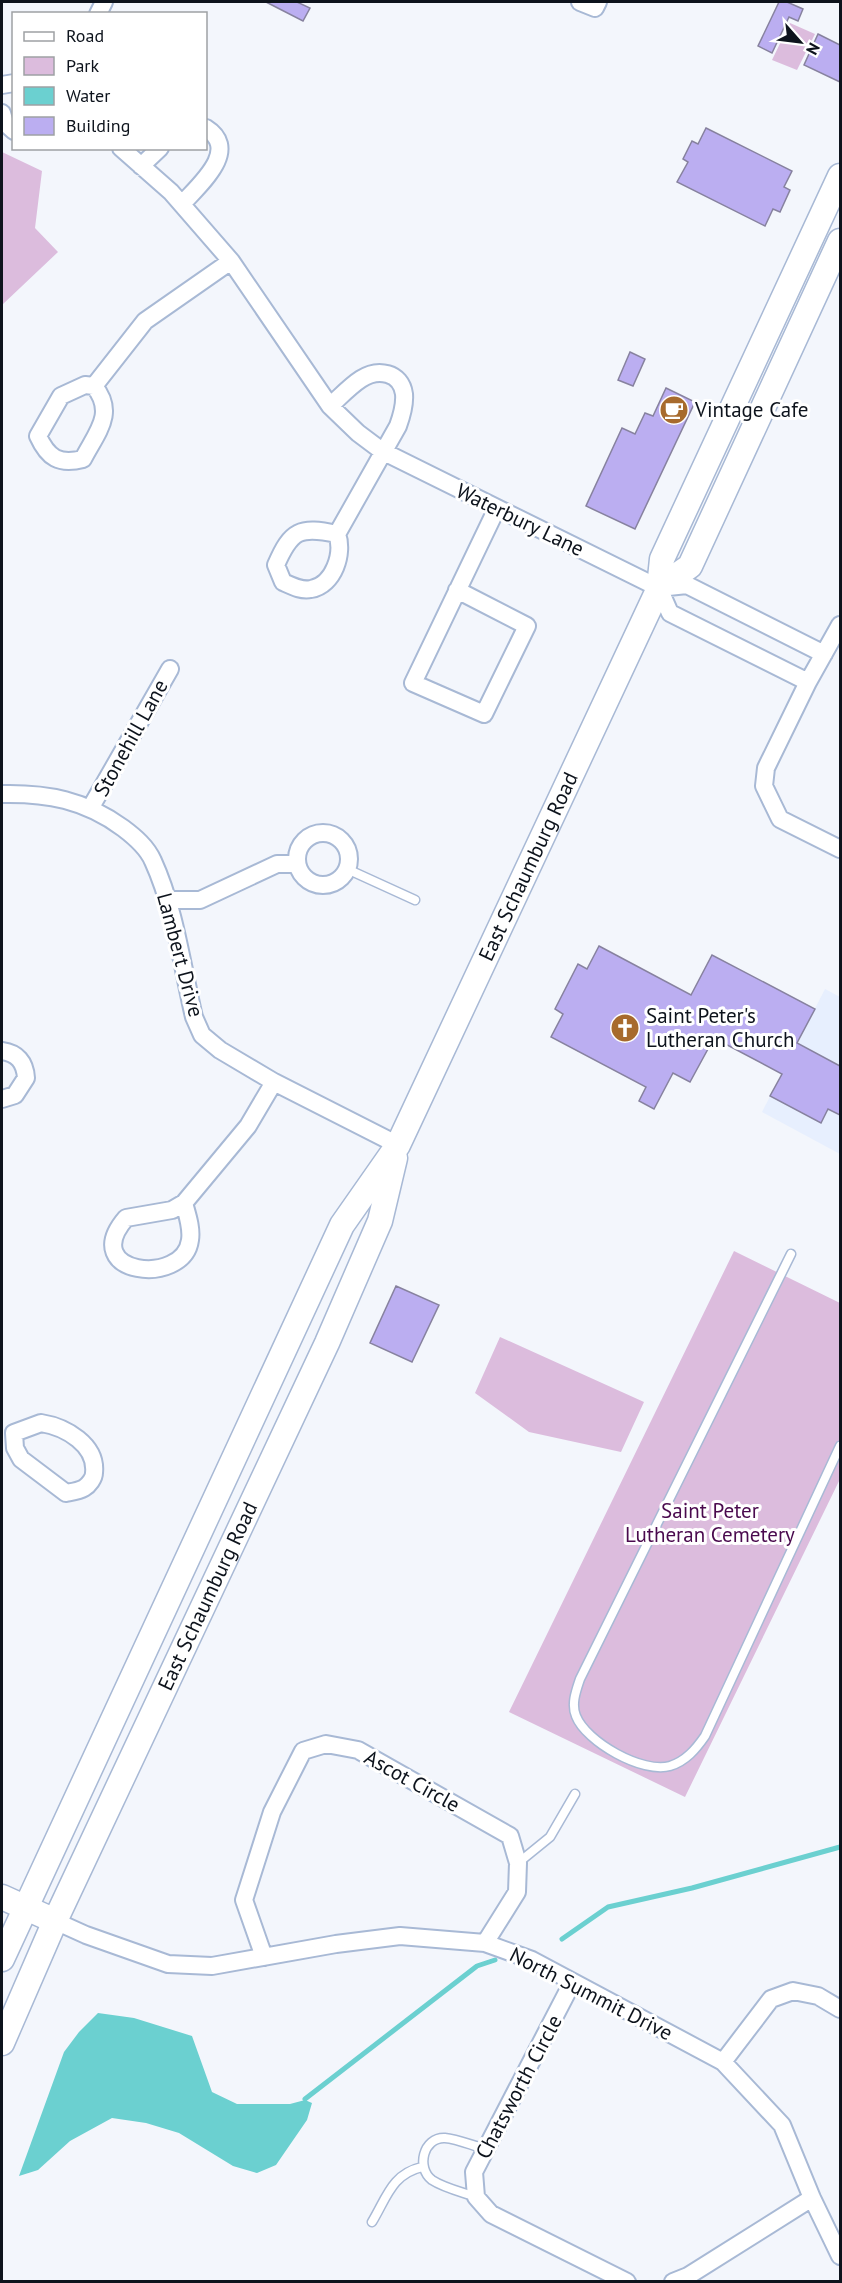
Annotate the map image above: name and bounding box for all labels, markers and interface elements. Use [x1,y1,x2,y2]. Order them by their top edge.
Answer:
legend [12,12,207,150]
north arrow [770,12,830,72]
text: Road [66,24,104,47]
text: N [802,40,825,58]
text: Park [66,54,99,77]
text: Water [66,84,110,107]
text: Building [66,114,130,137]
cafe icon: Vintage Cafe [658,394,690,426]
place label: Vintage Cafe [694,396,808,423]
street label: Waterbury Lane [452,477,589,562]
street label: Stonehill Lane [87,675,174,801]
street label: East Schaumburg Road [472,768,584,965]
street label: Lambert Drive [151,890,210,1020]
place label: Saint Peter's Lutheran Church [646,1002,795,1053]
church icon: Saint Peter's Lutheran Church [609,1012,641,1044]
street label: East Schaumburg Road [151,1497,263,1695]
park label: Saint Peter Lutheran Cemetery [625,1497,795,1548]
street label: Ascot Circle [360,1743,465,1818]
street label: North Summit Drive [505,1941,677,2046]
street label: Chatsworth Circle [469,2010,568,2163]

